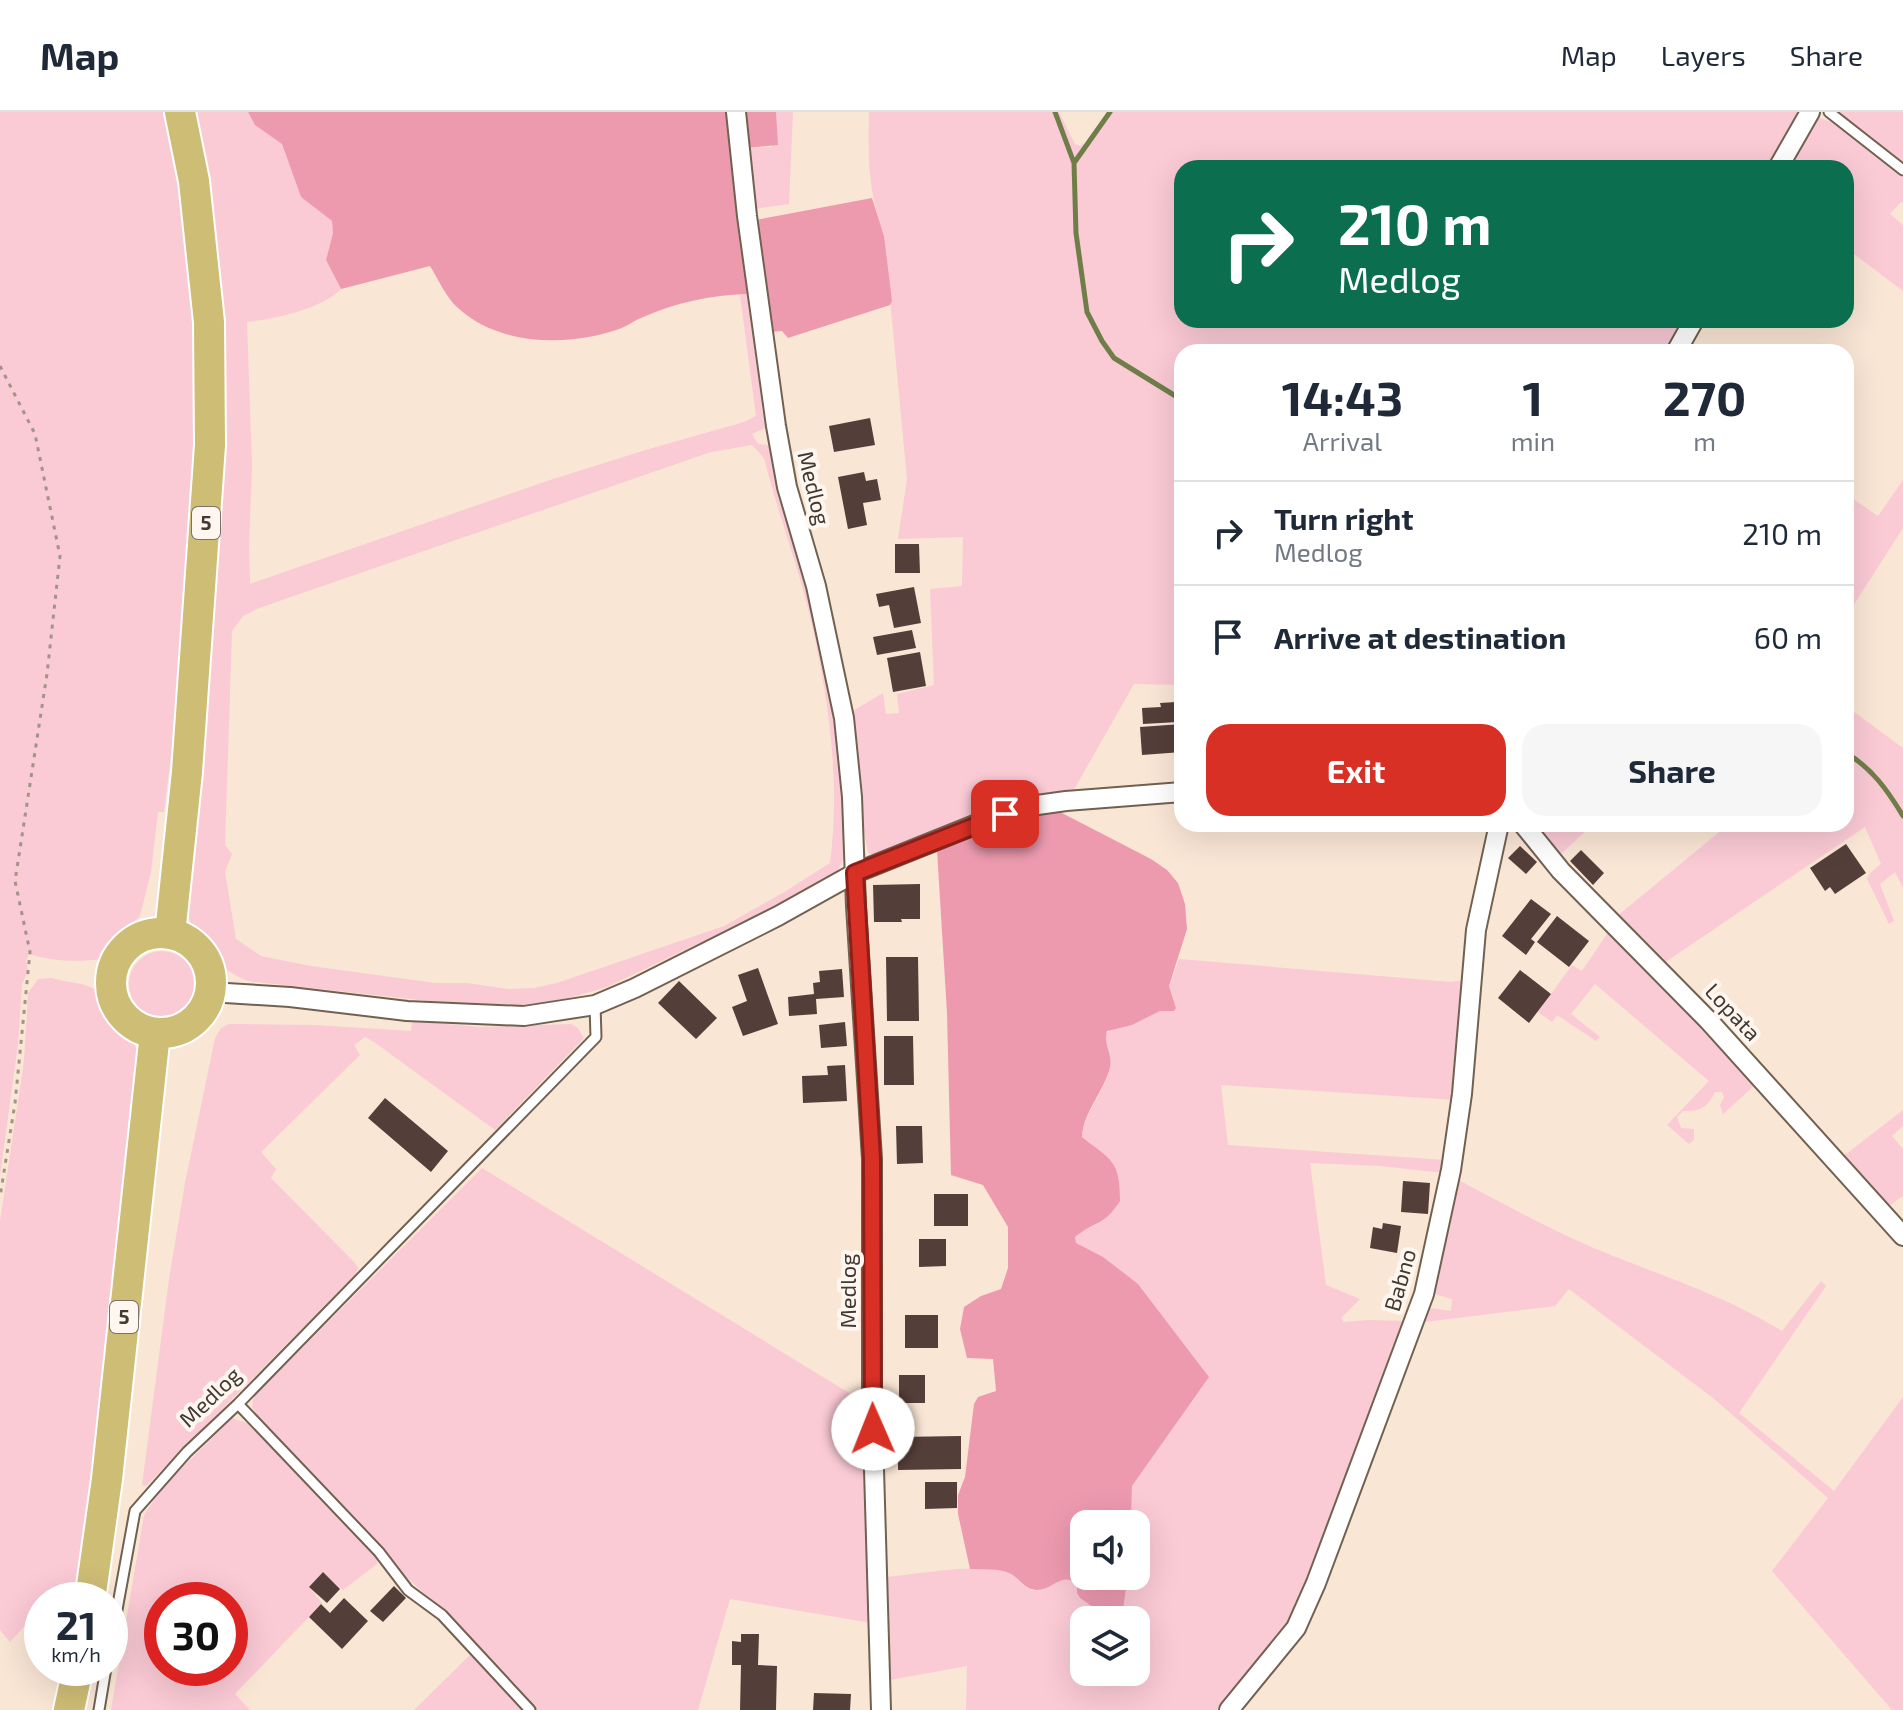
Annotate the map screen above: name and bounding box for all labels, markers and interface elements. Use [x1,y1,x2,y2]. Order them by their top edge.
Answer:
text: Map [40,32,119,78]
text: Map [1561,38,1617,72]
text: Layers [1661,38,1746,72]
text: Share [1790,38,1863,72]
text: 210 m [1338,189,1492,256]
icon: right [1206,192,1310,296]
text: Medlog [1338,257,1461,300]
text: 14:43 [1282,368,1403,426]
text: 1 [1523,368,1543,426]
text: 270 [1663,368,1746,426]
text: Arrival [1303,425,1382,456]
text: min [1511,425,1555,456]
text: m [1693,425,1716,456]
street label: Medlog [793,448,837,527]
text: Turn right [1274,500,1414,536]
road number: 5 [192,507,220,539]
icon: right [1206,511,1250,555]
text: 210 m [1742,515,1822,551]
text: Medlog [1274,536,1363,567]
icon: arrive [1206,615,1250,659]
text: Arrive at destination [1274,619,1566,655]
text: 60 m [1754,619,1822,655]
button: Exit [1206,724,1506,816]
button: Share [1522,724,1822,816]
pin [971,780,1039,848]
icon: arrive [983,792,1027,836]
street label: Lopata [1701,977,1767,1045]
street label: Babno [1378,1246,1420,1314]
street label: Medlog [834,1253,860,1329]
road number: 5 [110,1301,138,1333]
street label: Medlog [173,1361,245,1432]
position arrow [831,1387,915,1471]
map controls [1070,1510,1150,1686]
button: sound [1070,1510,1150,1590]
speed limit sign: 30 [144,1582,248,1686]
text: 21 [56,1600,96,1648]
button: layers [1070,1606,1150,1686]
text: km/h [51,1642,101,1666]

